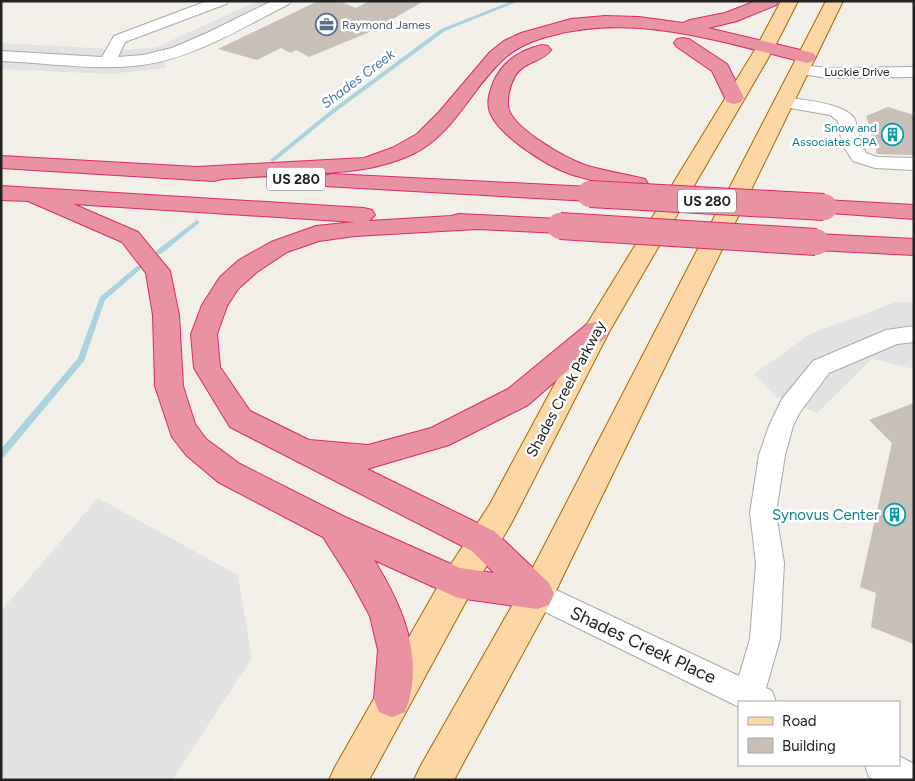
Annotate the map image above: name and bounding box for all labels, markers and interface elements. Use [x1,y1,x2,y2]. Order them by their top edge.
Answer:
office icon: Raymond James [314,13,338,37]
place label: Raymond James [342,18,431,32]
water label: Shades Creek [318,45,399,112]
street label: Luckie Drive [824,65,890,79]
place label: Snow and Associates CPA [792,121,877,149]
building icon: Snow and Associates CPA [881,123,905,147]
road number: US 280 [267,168,325,190]
road number: US 280 [678,190,736,212]
street label: Shades Creek Parkway [522,318,610,460]
building icon: Synovus Center [883,503,907,527]
place label: Synovus Center [772,506,879,524]
street label: Shades Creek Place [567,602,720,689]
legend [738,701,900,766]
text: Road [782,712,817,730]
text: Building [782,737,836,755]

